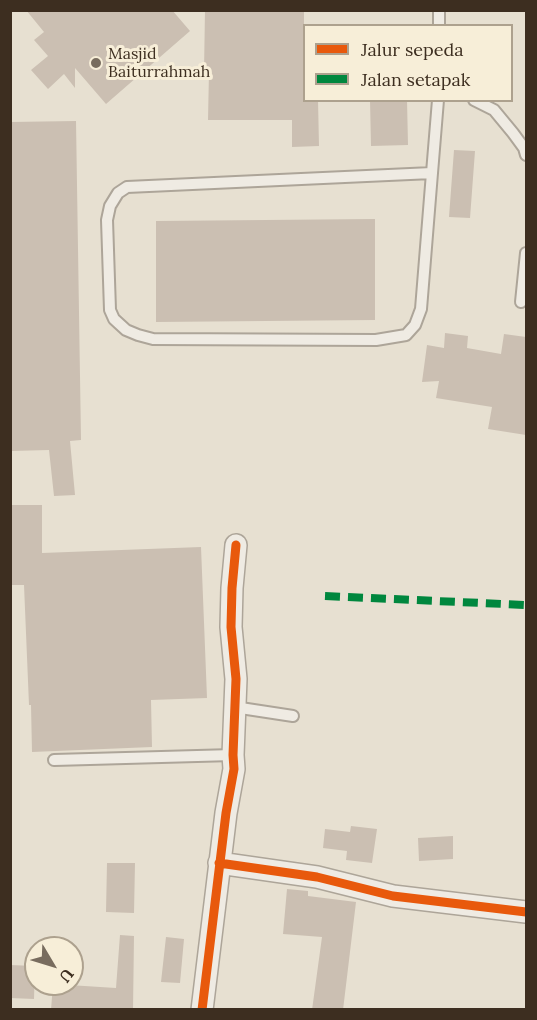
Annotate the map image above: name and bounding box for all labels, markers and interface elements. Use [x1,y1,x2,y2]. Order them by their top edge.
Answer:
legend [303,24,513,102]
text: Jalur sepeda [361,38,463,61]
place label: Masjid Baiturrahmah [108,44,210,82]
marker: Masjid Baiturrahmah [89,56,103,70]
text: Jalan setapak [361,68,471,91]
north arrow [24,936,84,996]
text: U [55,965,78,987]

